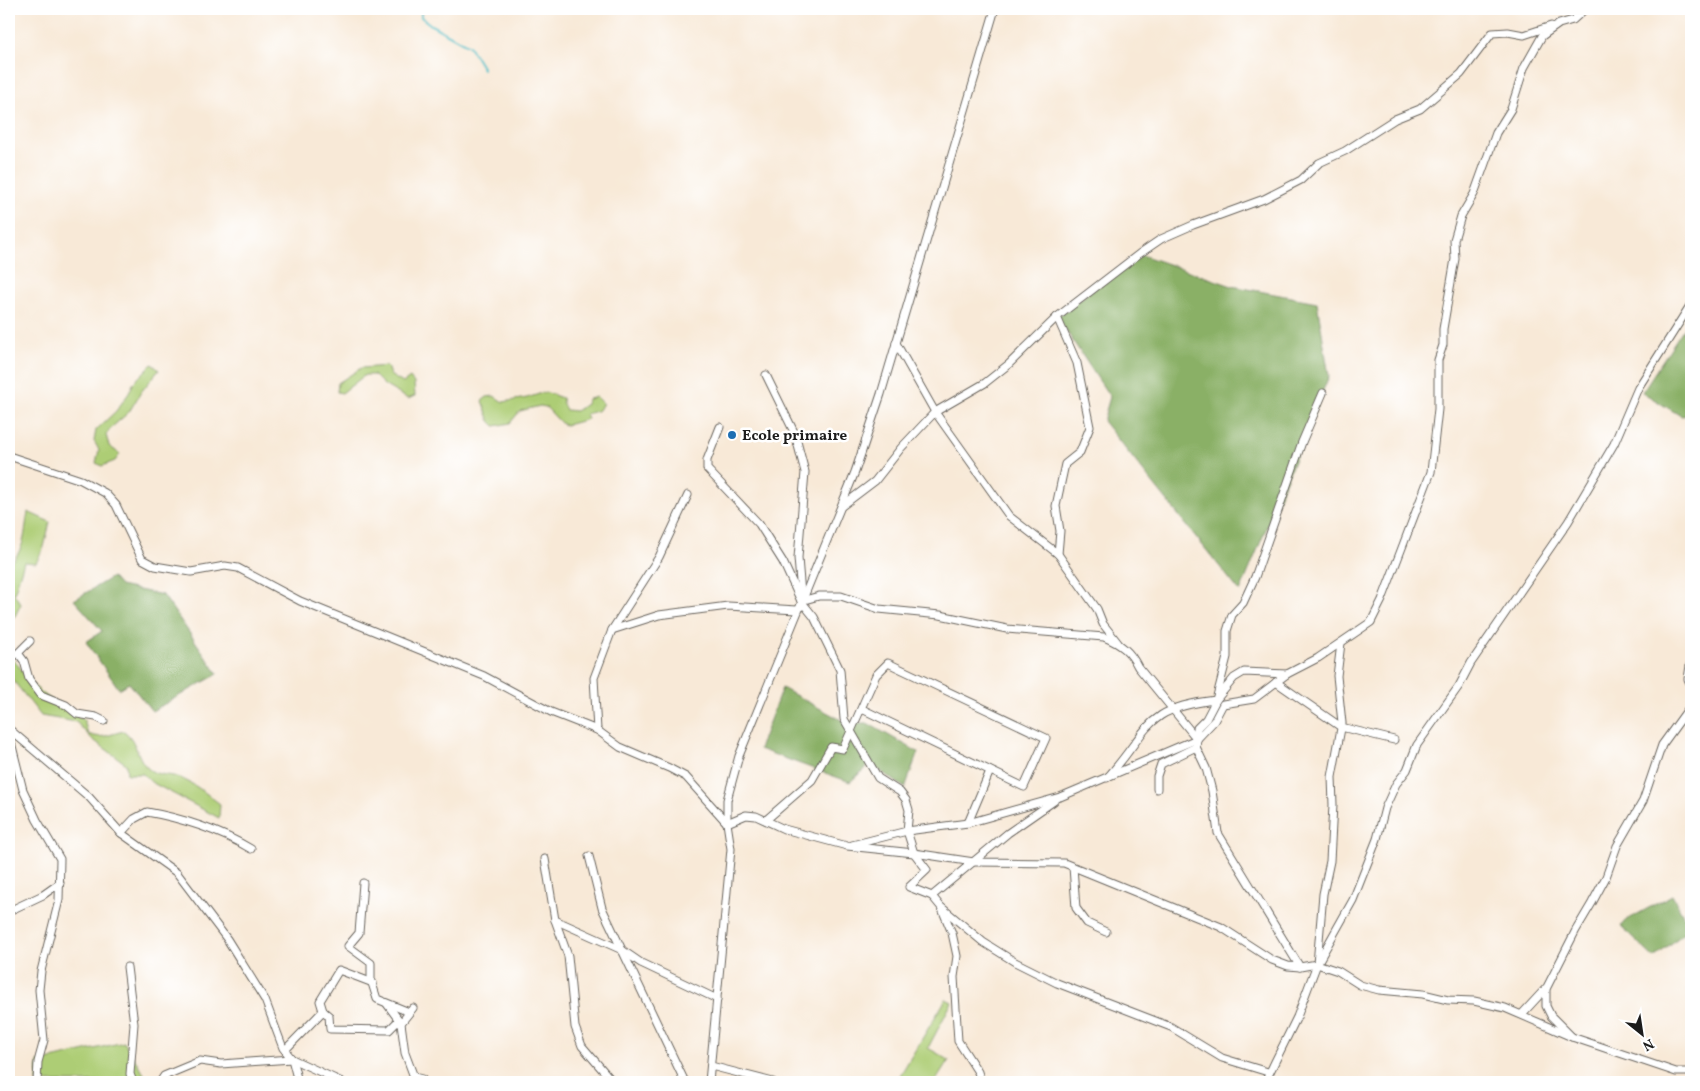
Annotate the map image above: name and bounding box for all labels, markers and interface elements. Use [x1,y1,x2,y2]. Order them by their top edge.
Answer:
place label: Ecole primaire [742,426,848,447]
marker: Ecole primaire [726,429,738,441]
north arrow [1618,1008,1668,1058]
text: N [1639,1033,1657,1055]

